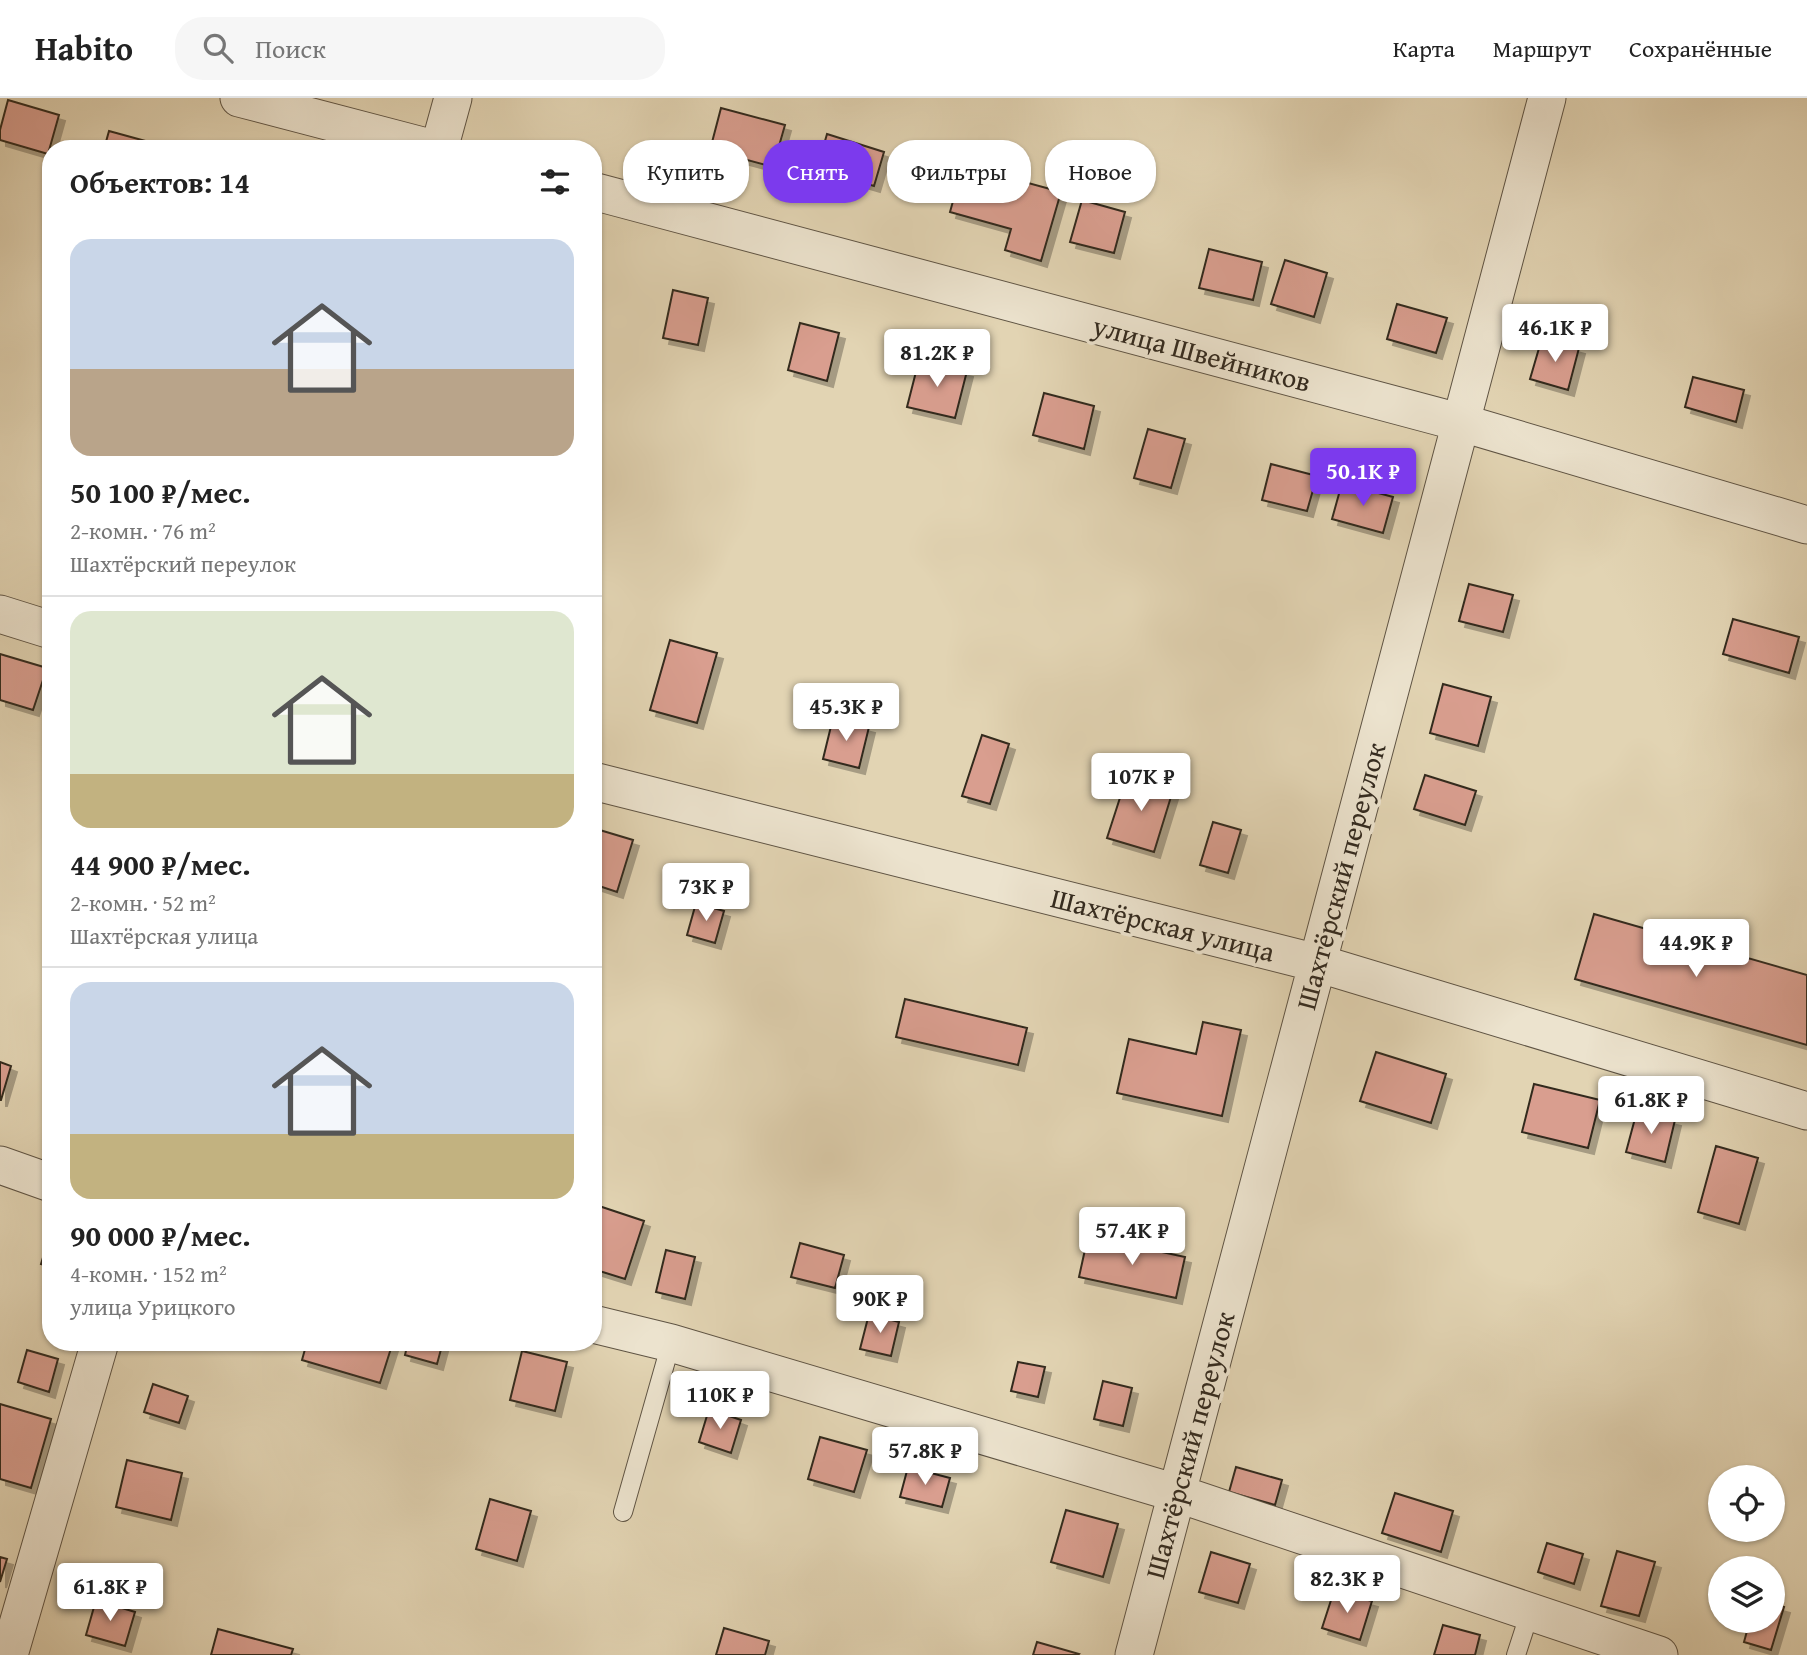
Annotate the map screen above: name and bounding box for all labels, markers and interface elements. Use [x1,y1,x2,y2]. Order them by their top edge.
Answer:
search box [175,17,665,80]
text: Habito [35,24,133,72]
icon: search [199,29,237,67]
text: Поиск [255,29,326,68]
text: Карта [1393,31,1455,66]
text: Маршрут [1493,31,1591,66]
text: Сохранённые [1629,31,1772,66]
chip: Купить [623,140,749,203]
chip: Снять [763,140,873,203]
chip: Фильтры [887,140,1031,203]
chip: Новое [1045,140,1156,203]
text: Объектов: 14 [70,160,250,204]
icon: filters [536,163,574,201]
icon: home [259,285,385,411]
street label: улица Швейников [1087,304,1316,402]
pin: 46.1K ₽ [1490,304,1620,364]
text: 46.1K ₽ [1518,310,1592,343]
pin: 81.2K ₽ [872,330,1002,389]
text: 81.2K ₽ [900,335,974,368]
pin: 50.1K ₽ [1298,448,1428,508]
text: 50.1K ₽ [1326,454,1400,487]
text: 50 100 ₽/мес. [70,470,251,514]
text: 2-комн. · 76 m² [70,514,216,547]
text: Шахтёрский переулок [70,547,296,580]
icon: home [259,657,385,783]
pin: 45.3K ₽ [781,684,911,743]
text: 45.3K ₽ [809,689,883,722]
street label: Шахтёрский переулок [1285,737,1395,1014]
pin: 107K ₽ [1084,754,1198,813]
text: 107K ₽ [1107,759,1175,792]
text: 44 900 ₽/мес. [70,842,251,886]
pin: 73K ₽ [657,864,755,923]
text: 73K ₽ [678,869,734,902]
street label: Шахтёрская улица [1047,876,1280,972]
text: 2-комн. · 52 m² [70,886,216,919]
text: Шахтёрская улица [70,919,258,952]
pin: 44.9K ₽ [1631,920,1761,979]
text: 44.9K ₽ [1659,925,1733,958]
icon: home [259,1028,385,1154]
pin: 61.8K ₽ [1586,1076,1716,1136]
text: 61.8K ₽ [1614,1082,1688,1115]
pin: 57.4K ₽ [1067,1208,1197,1267]
text: 90 000 ₽/мес. [70,1213,251,1257]
text: 57.4K ₽ [1095,1213,1169,1246]
text: 4-комн. · 152 m² [70,1257,227,1290]
pin: 90K ₽ [831,1276,929,1335]
text: 90K ₽ [852,1281,908,1314]
text: улица Урицкого [70,1290,236,1323]
street label: Шахтёрский переулок [1134,1306,1244,1583]
pin: 110K ₽ [663,1372,777,1431]
text: 110K ₽ [686,1377,754,1410]
pin: 57.8K ₽ [860,1428,990,1487]
text: 57.8K ₽ [888,1433,962,1466]
map controls [1708,1465,1785,1633]
button: locate [1708,1465,1785,1542]
pin: 82.3K ₽ [1282,1556,1412,1615]
button: layers [1708,1556,1785,1633]
text: 82.3K ₽ [1310,1561,1384,1594]
pin: 61.8K ₽ [45,1564,175,1623]
text: 61.8K ₽ [73,1569,147,1602]

